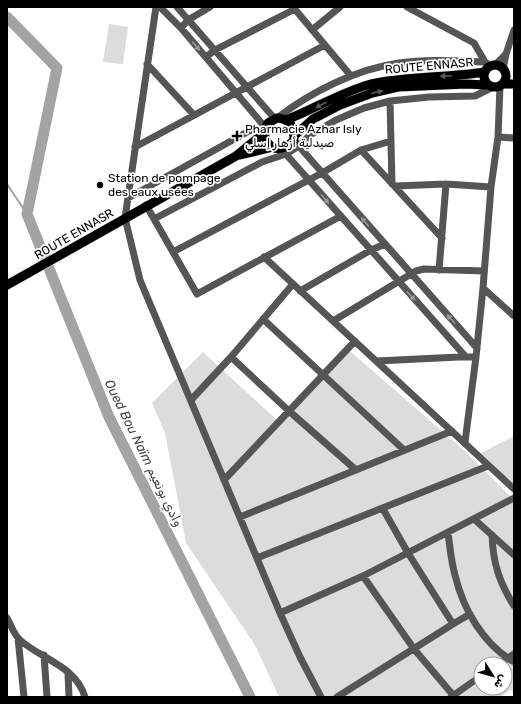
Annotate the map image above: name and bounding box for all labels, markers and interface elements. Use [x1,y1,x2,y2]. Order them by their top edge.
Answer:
one-way arrow [191,41,200,50]
street label: ROUTE ENNASR [384,55,474,77]
one-way arrow [440,73,452,80]
one-way arrow [371,88,383,94]
one-way arrow [315,102,326,108]
place label: Pharmacie Azhar Isly صيدلية أزهار إسلي [245,122,362,152]
marker: Pharmacie Azhar Isly صيدلية أزهار إسلي [232,131,242,141]
place label: Station de pompage des eaux usées [108,171,221,199]
marker: Station de pompage des eaux usées [95,180,105,190]
one-way arrow [320,194,329,203]
street label: ROUTE ENNASR [32,206,116,262]
one-way arrow [360,216,369,227]
one-way arrow [407,291,416,301]
one-way arrow [446,314,455,324]
water label: Oued Bou Naïm وادي بونعيم [100,377,186,530]
north arrow [473,656,513,696]
text: ش [491,672,510,691]

